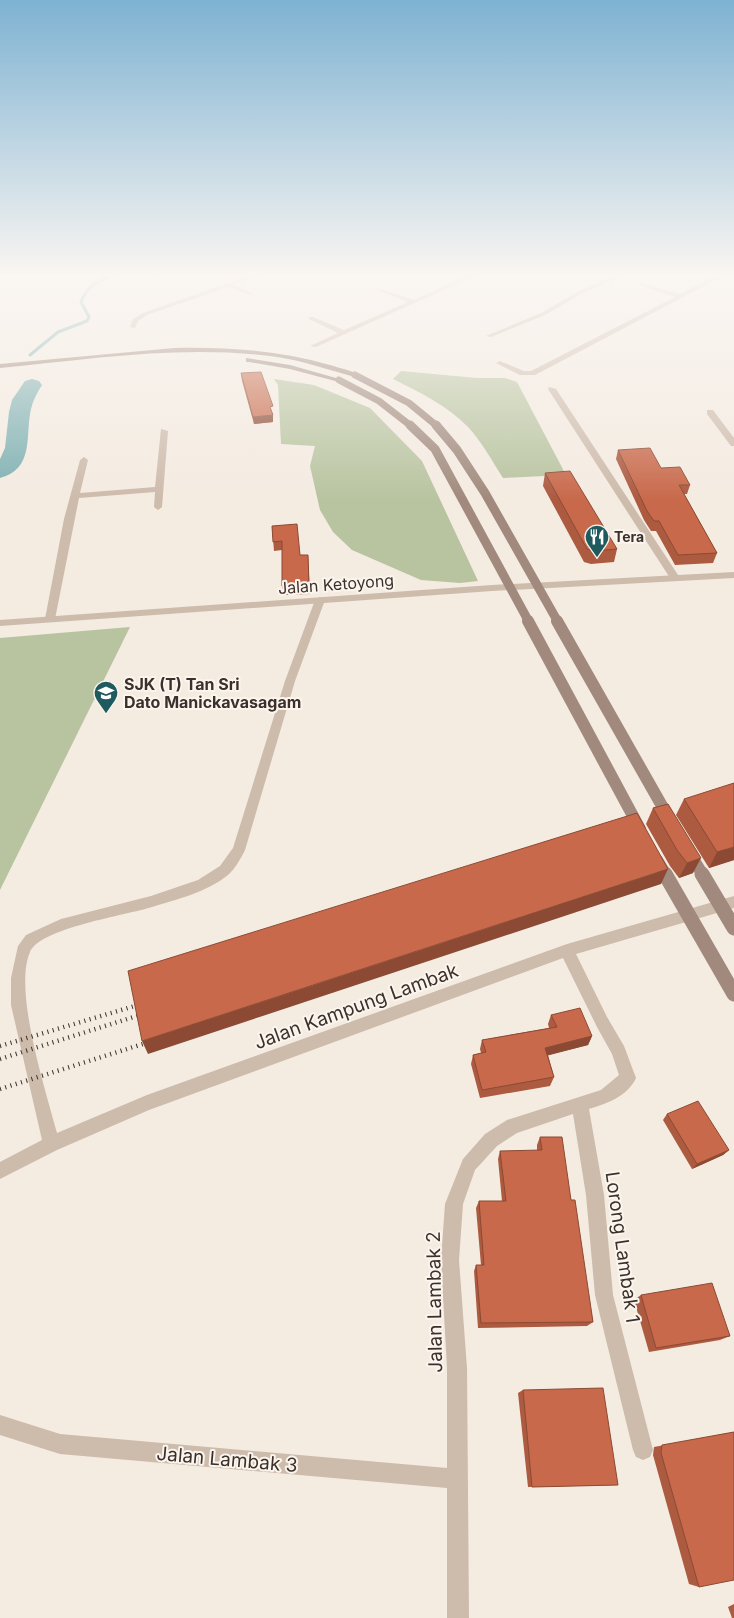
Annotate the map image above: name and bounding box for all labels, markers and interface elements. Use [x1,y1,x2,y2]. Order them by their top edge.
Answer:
restaurant icon: Tera [584,524,610,558]
place label: Tera [614,528,644,545]
street label: Jalan Ketoyong [277,570,395,598]
place label: SJK (T) Tan Sri Dato Manickavasagam [124,674,301,712]
school or university icon: SJK (T) Tan Sri Dato Manickavasagam [93,680,119,714]
street label: Jalan Kampung Lambak [251,959,462,1054]
street label: Lorong Lambak 1 [600,1170,645,1324]
street label: Jalan Lambak 2 [422,1231,447,1373]
street label: Jalan Lambak 3 [156,1442,298,1477]

